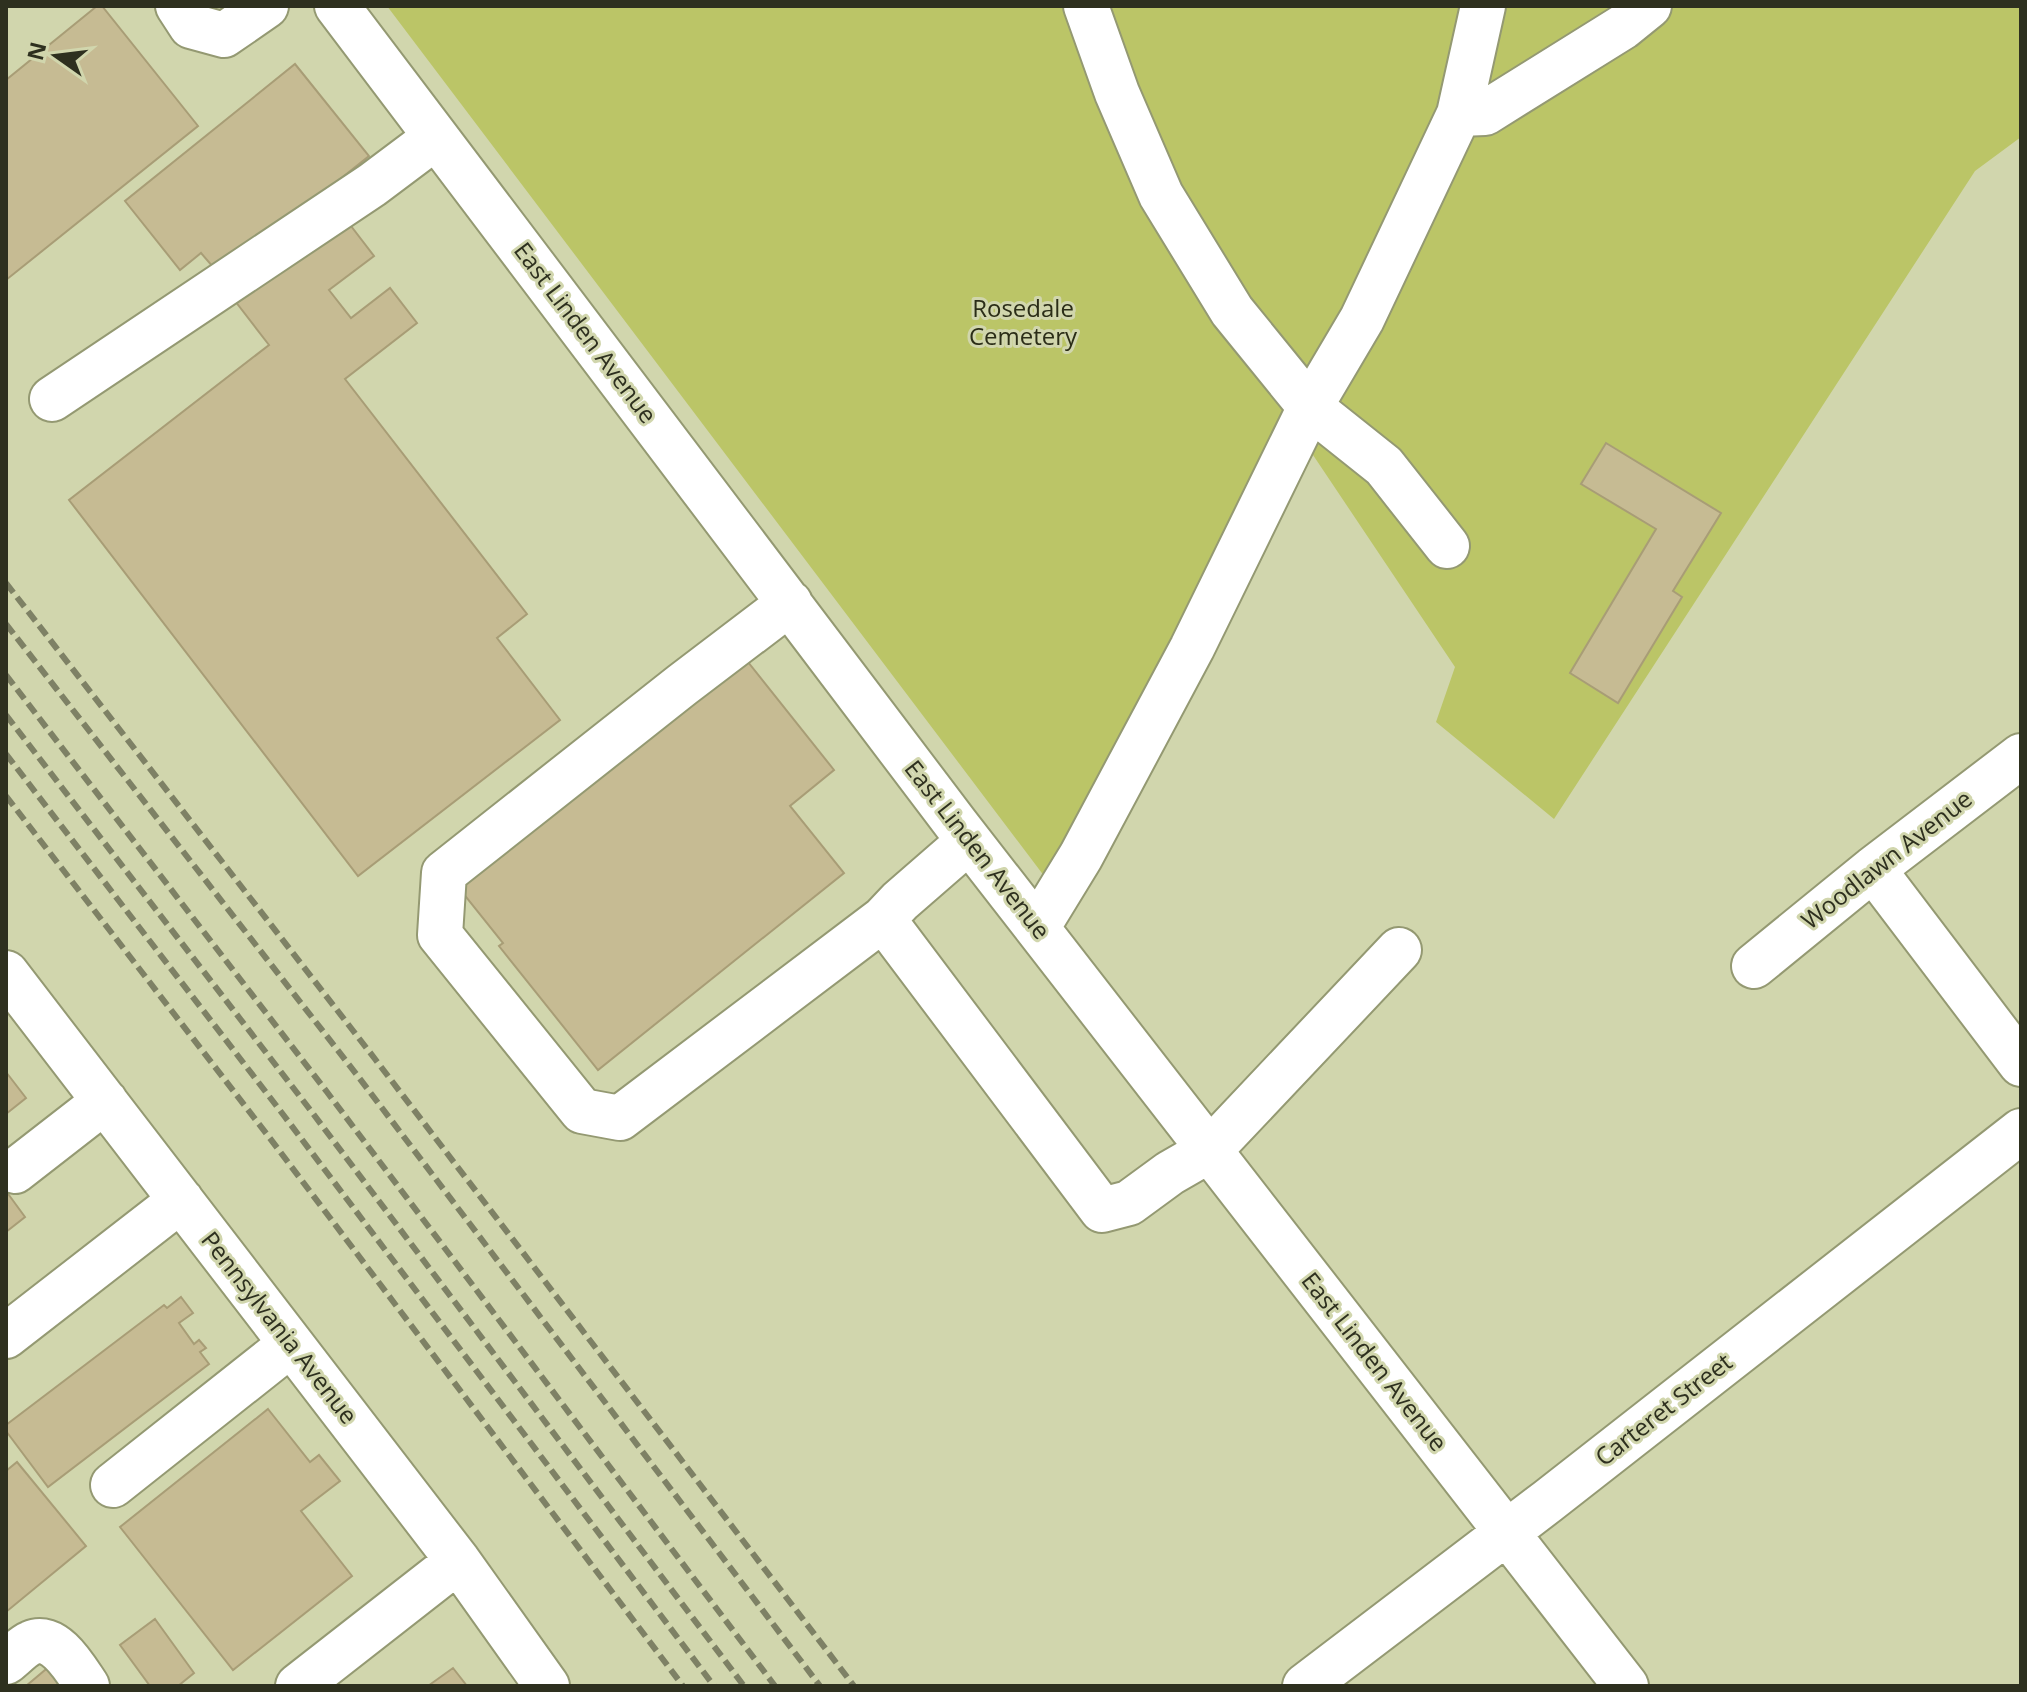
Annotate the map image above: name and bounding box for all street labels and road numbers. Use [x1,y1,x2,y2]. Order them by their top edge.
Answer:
street label: East Linden Avenue [507,235,665,429]
street label: East Linden Avenue [898,753,1059,945]
street label: Woodlawn Avenue [1794,782,1978,936]
street label: Pennsylvania Avenue [194,1224,366,1430]
street label: East Linden Avenue [1295,1265,1456,1457]
street label: Carteret Street [1588,1345,1738,1473]

